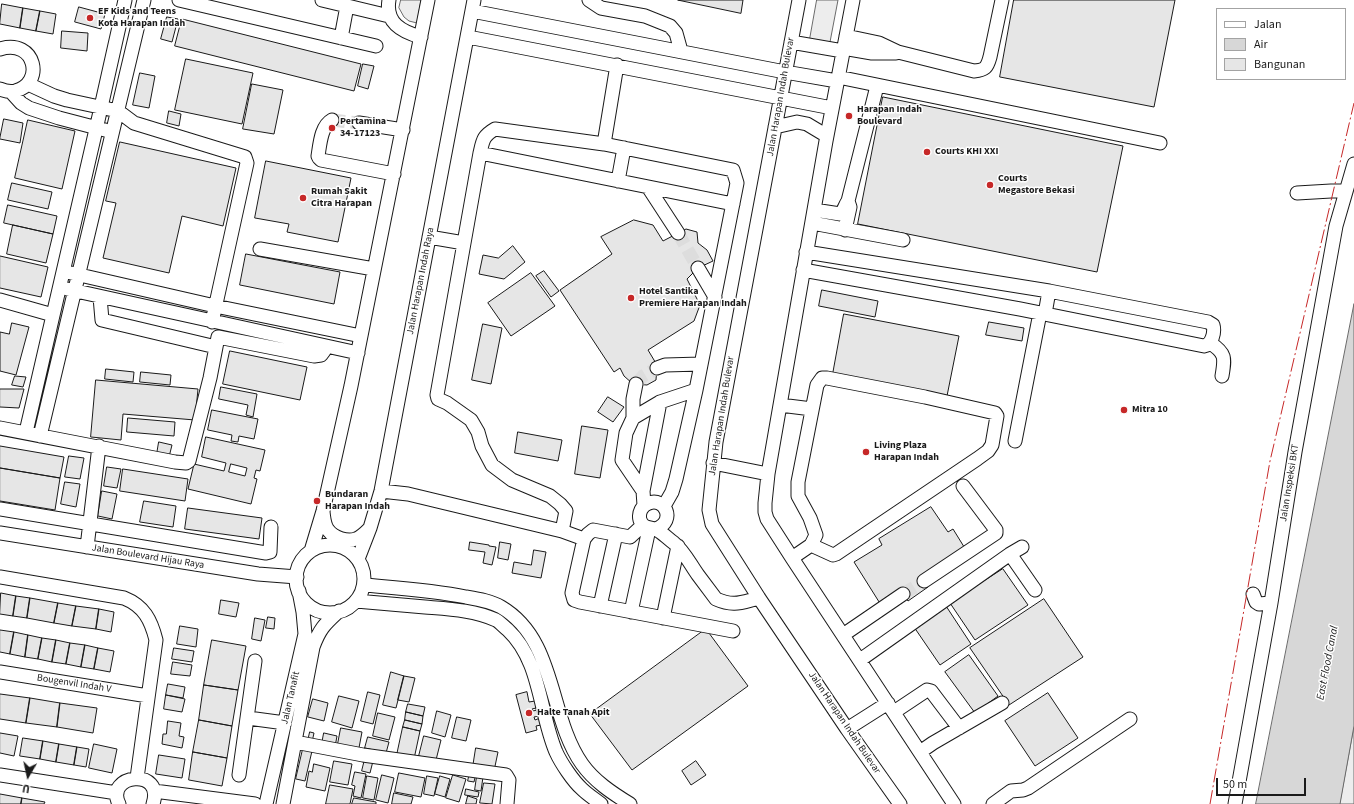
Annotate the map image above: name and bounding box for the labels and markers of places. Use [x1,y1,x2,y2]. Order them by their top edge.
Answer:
place label: EF Kids and Teens Kota Harapan Indah [98,6,185,30]
marker: EF Kids and Teens Kota Harapan Indah [85,13,95,23]
place label: Harapan Indah Boulevard [857,104,922,128]
marker: Harapan Indah Boulevard [844,111,854,121]
place label: Pertamina 34-17123 [340,116,386,140]
marker: Pertamina 34-17123 [327,123,337,133]
place label: Courts KHI XXI [935,146,998,158]
marker: Courts KHI XXI [922,147,932,157]
place label: Courts Megastore Bekasi [998,173,1075,196]
marker: Courts Megastore Bekasi [985,180,995,190]
place label: Rumah Sakit Citra Harapan [311,186,372,210]
marker: Rumah Sakit Citra Harapan [298,193,308,203]
place label: Hotel Santika Premiere Harapan Indah [639,286,747,310]
marker: Hotel Santika Premiere Harapan Indah [626,293,636,303]
place label: Mitra 10 [1132,404,1168,416]
marker: Mitra 10 [1119,405,1129,415]
place label: Living Plaza Harapan Indah [874,440,939,464]
marker: Living Plaza Harapan Indah [861,447,871,457]
place label: Bundaran Harapan Indah [325,489,390,512]
marker: Bundaran Harapan Indah [312,496,322,506]
place label: Halte Tanah Apit [537,707,610,719]
marker: Halte Tanah Apit [524,708,534,718]

